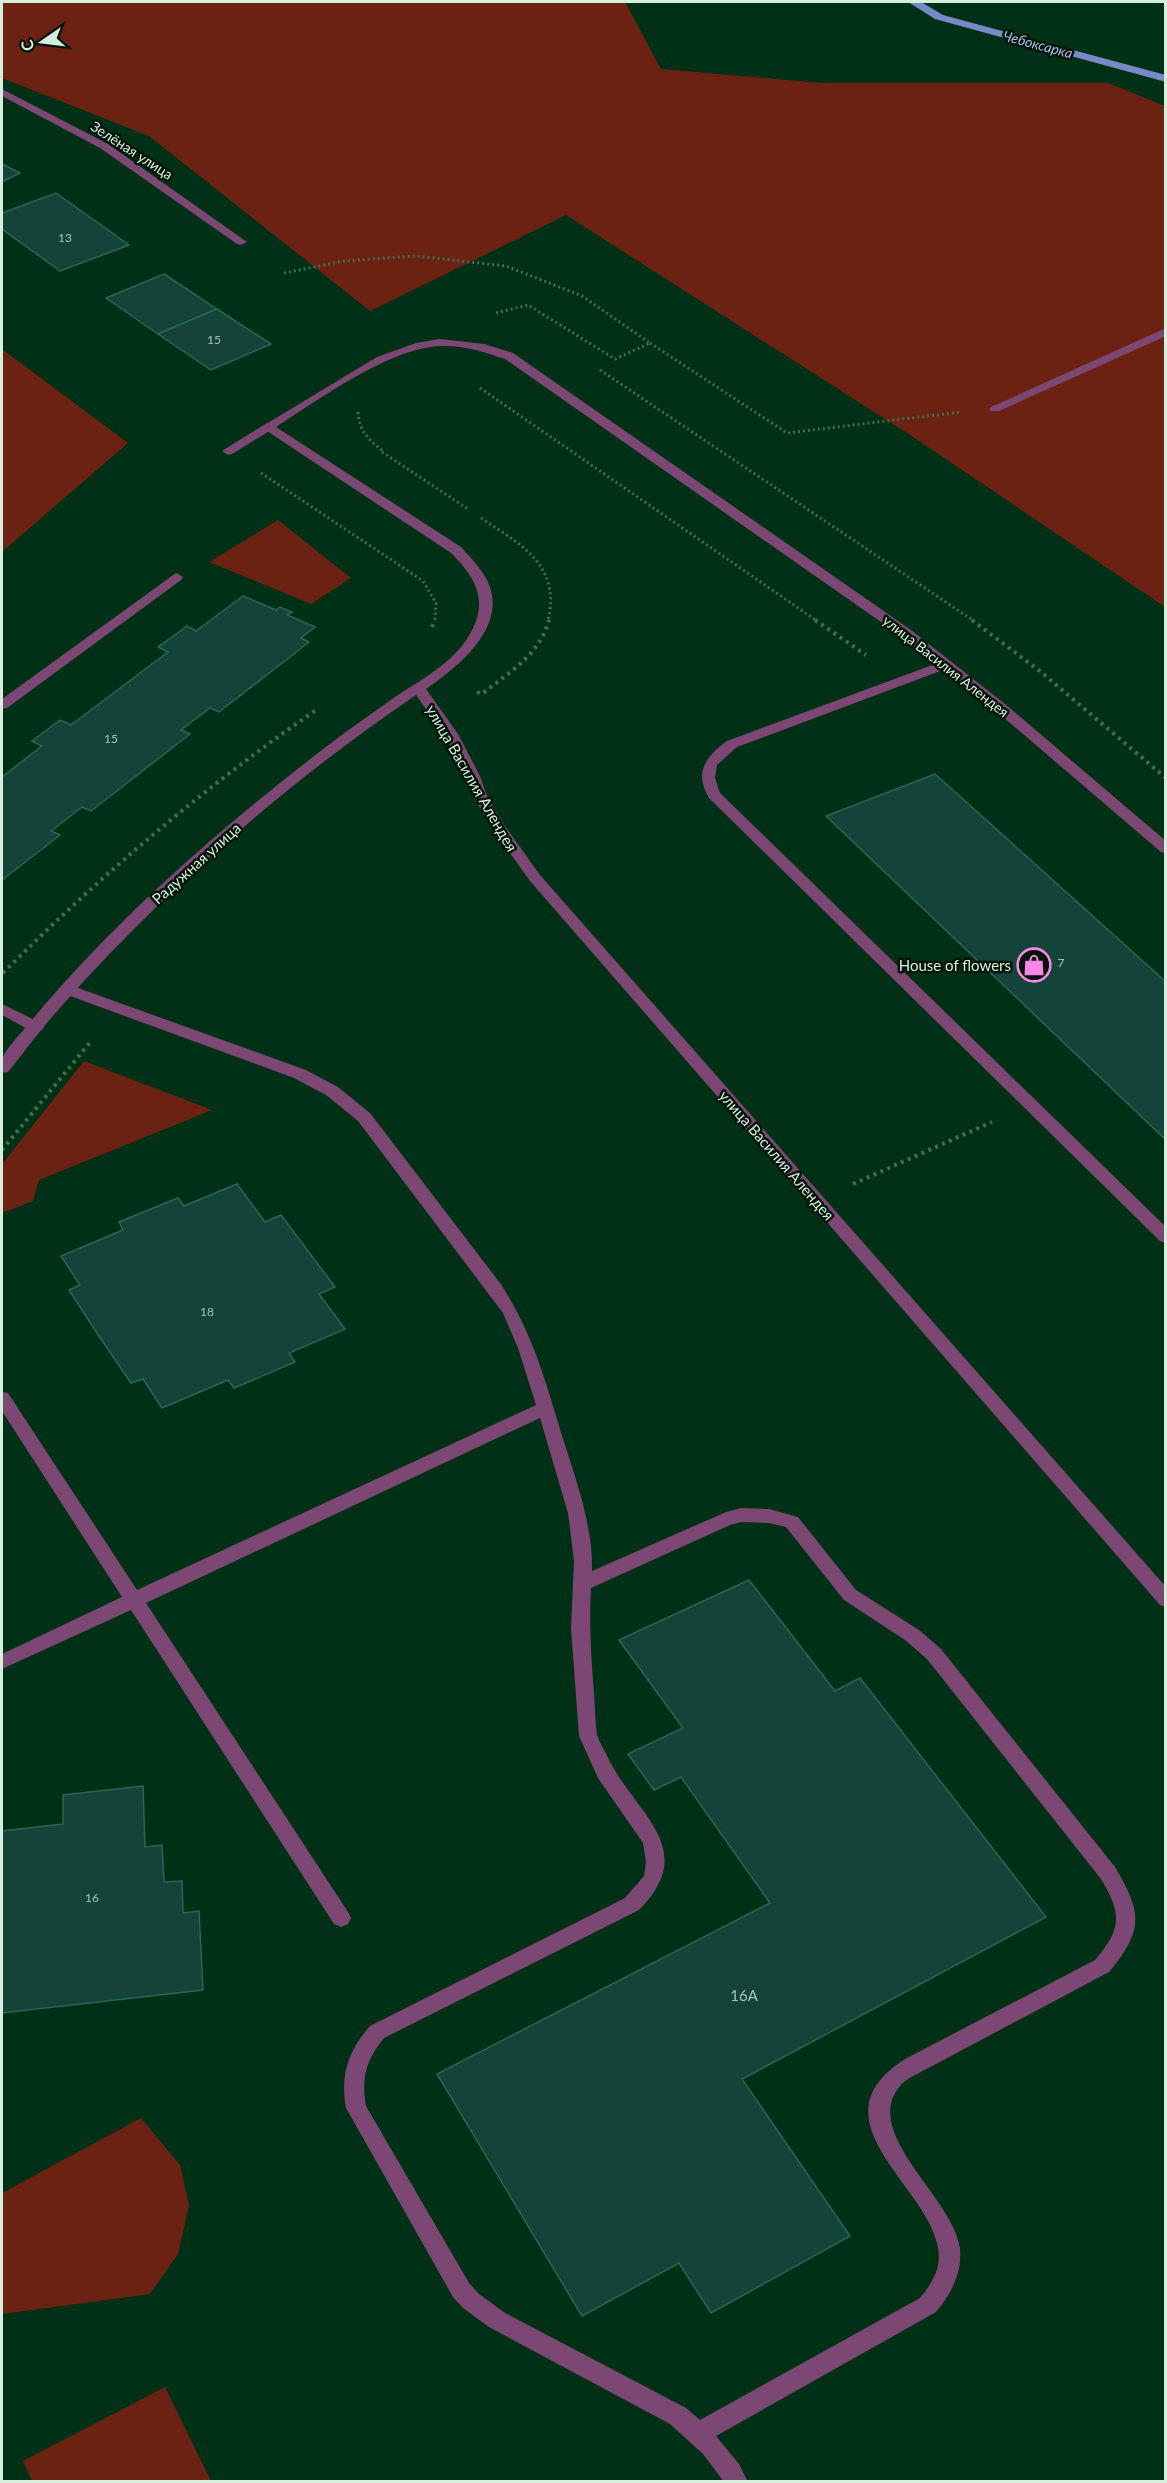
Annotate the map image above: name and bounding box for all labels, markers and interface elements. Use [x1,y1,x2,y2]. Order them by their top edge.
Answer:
north arrow [12,12,72,72]
water label: Чебоксарка [1002,27,1074,61]
text: С [16,38,37,53]
street label: Зелёная улица [88,117,176,183]
house number: 13 [58,230,72,245]
house number: 15 [207,332,221,347]
street label: улица Василия Алендея [880,612,1012,720]
street label: улица Василия Алендея [423,702,521,854]
house number: 15 [104,731,118,746]
street label: Радужная улица [148,819,244,907]
shop icon: House of flowers [1016,947,1052,983]
house number: 7 [1058,955,1065,970]
place label: House of flowers [899,956,1011,974]
street label: улица Василия Алендея [716,1086,838,1224]
house number: 18 [200,1304,214,1319]
house number: 16 [85,1890,99,1905]
house number: 16А [730,1986,759,2004]

